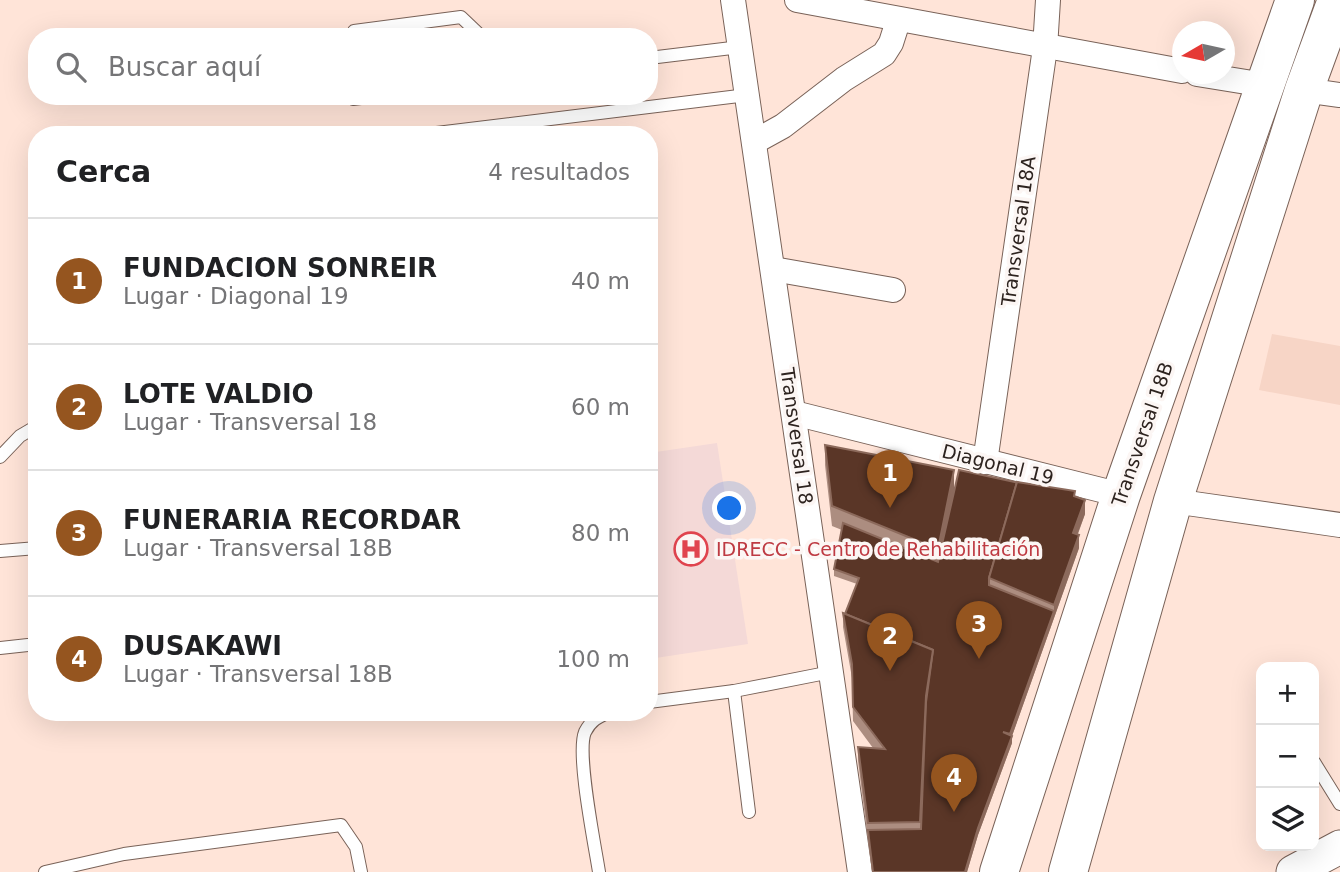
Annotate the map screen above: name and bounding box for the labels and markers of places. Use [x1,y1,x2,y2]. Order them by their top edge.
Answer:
pin: 1 [867,450,913,508]
hospital icon: IDRECC - Centro de Rehabilitación [672,530,710,568]
place label: IDRECC - Centro de Rehabilitación [716,538,1040,560]
pin: 3 [956,601,1002,659]
pin: 2 [867,613,913,671]
pin: 4 [931,754,977,812]

